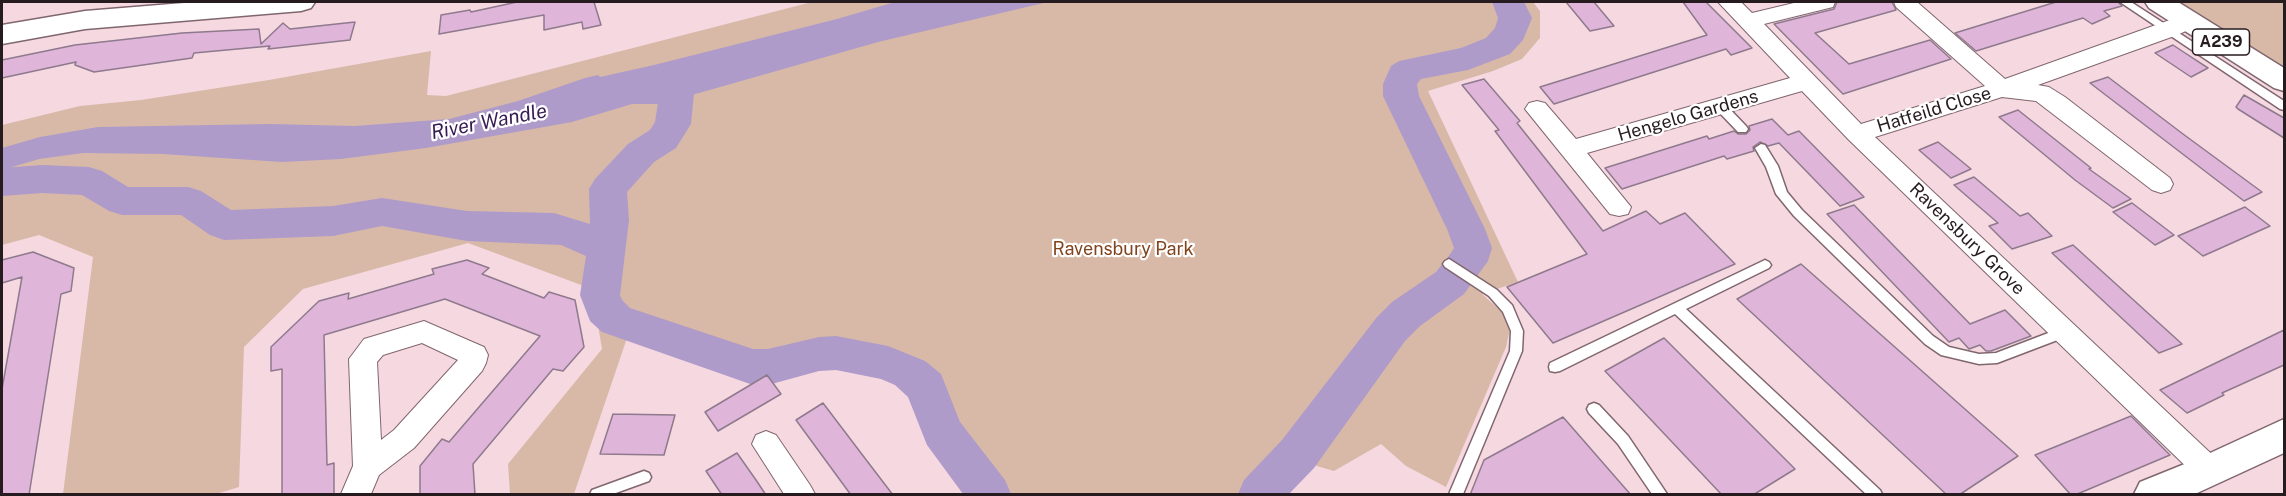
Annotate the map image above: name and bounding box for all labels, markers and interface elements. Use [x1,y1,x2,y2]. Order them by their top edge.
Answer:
road number: A239 [2192,29,2250,55]
street label: Hatfeild Close [1874,82,1994,138]
street label: Hengelo Gardens [1615,86,1761,146]
water label: River Wandle [429,99,549,145]
street label: Ravensbury Grove [1905,178,2029,300]
park label: Ravensbury Park [1052,238,1194,260]

